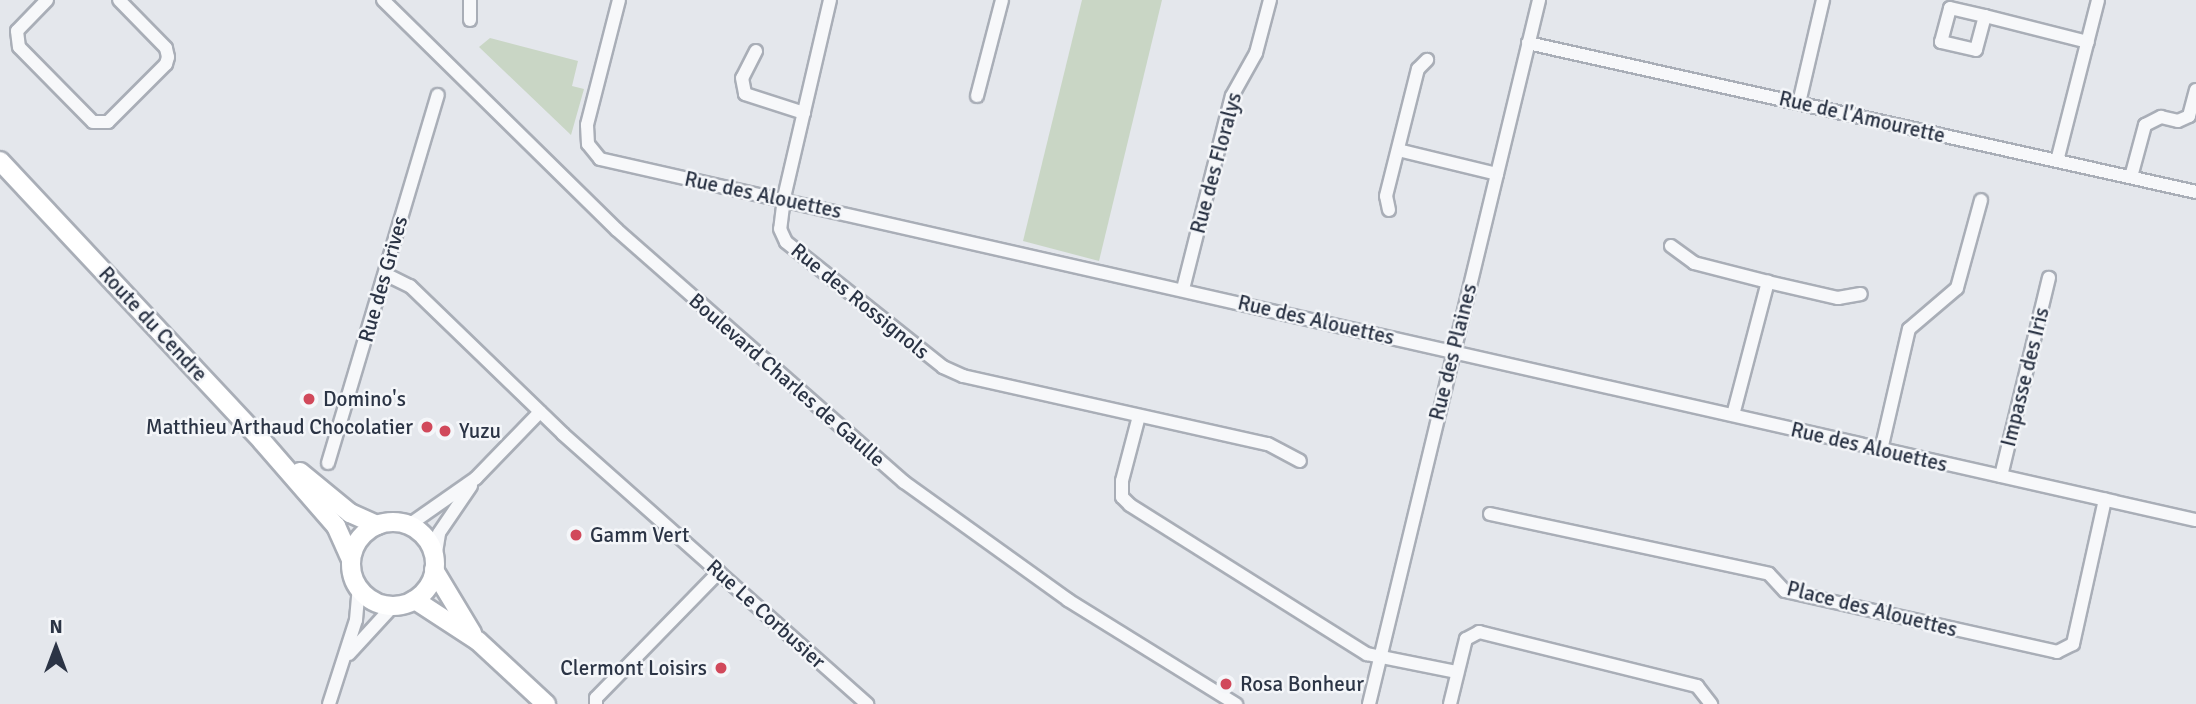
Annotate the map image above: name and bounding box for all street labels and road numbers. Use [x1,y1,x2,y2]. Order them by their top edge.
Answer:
street label: Rue de l'Amourette [1777,86,1947,148]
street label: Rue des Floralys [1185,90,1247,236]
street label: Rue des Alouettes [682,166,844,224]
street label: Rue des Grives [353,213,413,345]
street label: Rue des Rossignols [786,238,934,364]
street label: Route du Cendre [93,261,213,387]
street label: Rue des Plaines [1424,281,1482,423]
street label: Boulevard Charles de Gaulle [684,288,890,472]
street label: Rue des Alouettes [1235,290,1397,350]
street label: Impasse des Iris [1996,305,2054,449]
street label: Rue des Alouettes [1788,417,1950,477]
street label: Rue Le Corbusier [701,554,831,674]
street label: Place des Alouettes [1784,576,1960,642]

